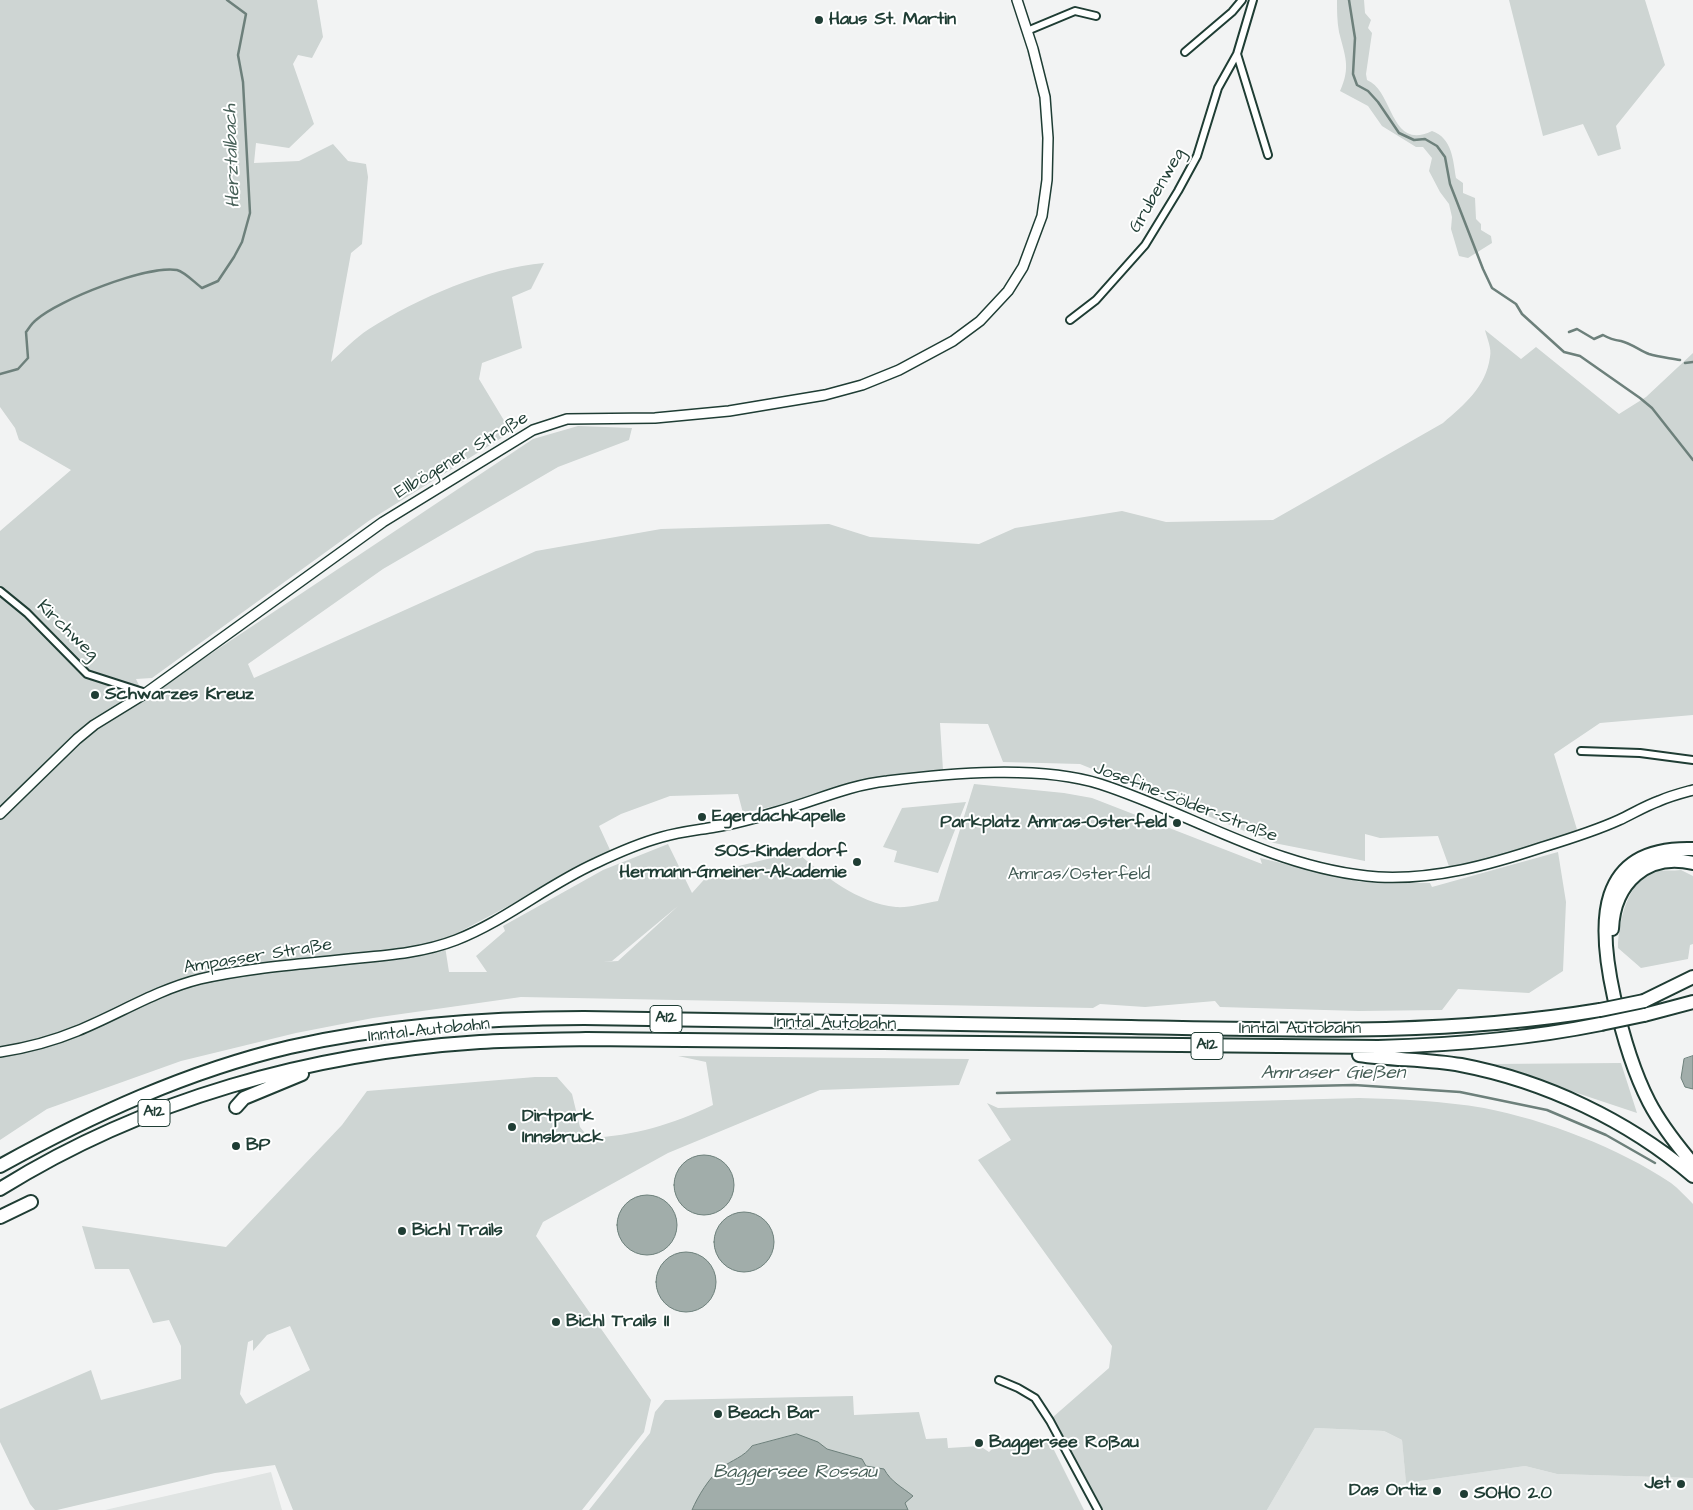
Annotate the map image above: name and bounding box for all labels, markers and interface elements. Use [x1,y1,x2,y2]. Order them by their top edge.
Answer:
place label: Haus St. Martin [829,9,956,31]
marker: Haus St. Martin [813,14,825,26]
water label: Herztalbach [220,104,246,208]
street label: Grubenweg [1125,145,1191,237]
street label: Ellbögener Straße [391,408,533,504]
street label: Kirchweg [32,596,102,666]
place label: Schwarzes Kreuz [105,684,254,706]
marker: Schwarzes Kreuz [89,689,101,701]
street label: Josefine-Sölder-Straße [1090,758,1280,848]
place label: Egerdachkapelle [712,806,846,828]
marker: Egerdachkapelle [696,811,708,823]
place label: Parkplatz Amras-Osterfeld [940,812,1167,834]
marker: Parkplatz Amras-Osterfeld [1171,817,1183,829]
place label: SOS-Kinderdorf Hermann-Gmeiner-Akademie [619,841,847,884]
marker: SOS-Kinderdorf Hermann-Gmeiner-Akademie [851,856,863,868]
park label: Amras/Osterfeld [1008,864,1150,886]
street label: Ampasser Straße [182,935,334,979]
road number: A12 [650,1006,682,1032]
street label: Inntal Autobahn [774,1012,896,1036]
street label: Inntal Autobahn [367,1014,491,1048]
street label: Inntal Autobahn [1239,1018,1361,1040]
road number: A12 [1191,1032,1223,1060]
water label: Amraser Gießen [1261,1063,1405,1085]
road number: A12 [138,1100,170,1126]
place label: Dirtpark Innsbruck [522,1106,603,1148]
marker: Dirtpark Innsbruck [506,1121,518,1133]
place label: BP [246,1135,270,1157]
marker: BP [230,1140,242,1152]
place label: Bichl Trails [412,1220,503,1242]
marker: Bichl Trails [396,1225,408,1237]
place label: Bichl Trails II [566,1311,669,1333]
marker: Bichl Trails II [550,1316,562,1328]
place label: Beach Bar [728,1403,819,1425]
marker: Beach Bar [712,1408,724,1420]
place label: Baggersee Roßau [989,1432,1139,1454]
marker: Baggersee Roßau [973,1437,985,1449]
water label: Baggersee Rossau [713,1462,877,1484]
place label: Jet [1644,1473,1671,1495]
marker: Jet [1675,1478,1687,1490]
place label: Das Ortiz [1349,1480,1427,1502]
place label: SOHO 2.0 [1474,1483,1552,1505]
marker: Das Ortiz [1431,1485,1443,1497]
marker: SOHO 2.0 [1458,1488,1470,1500]

